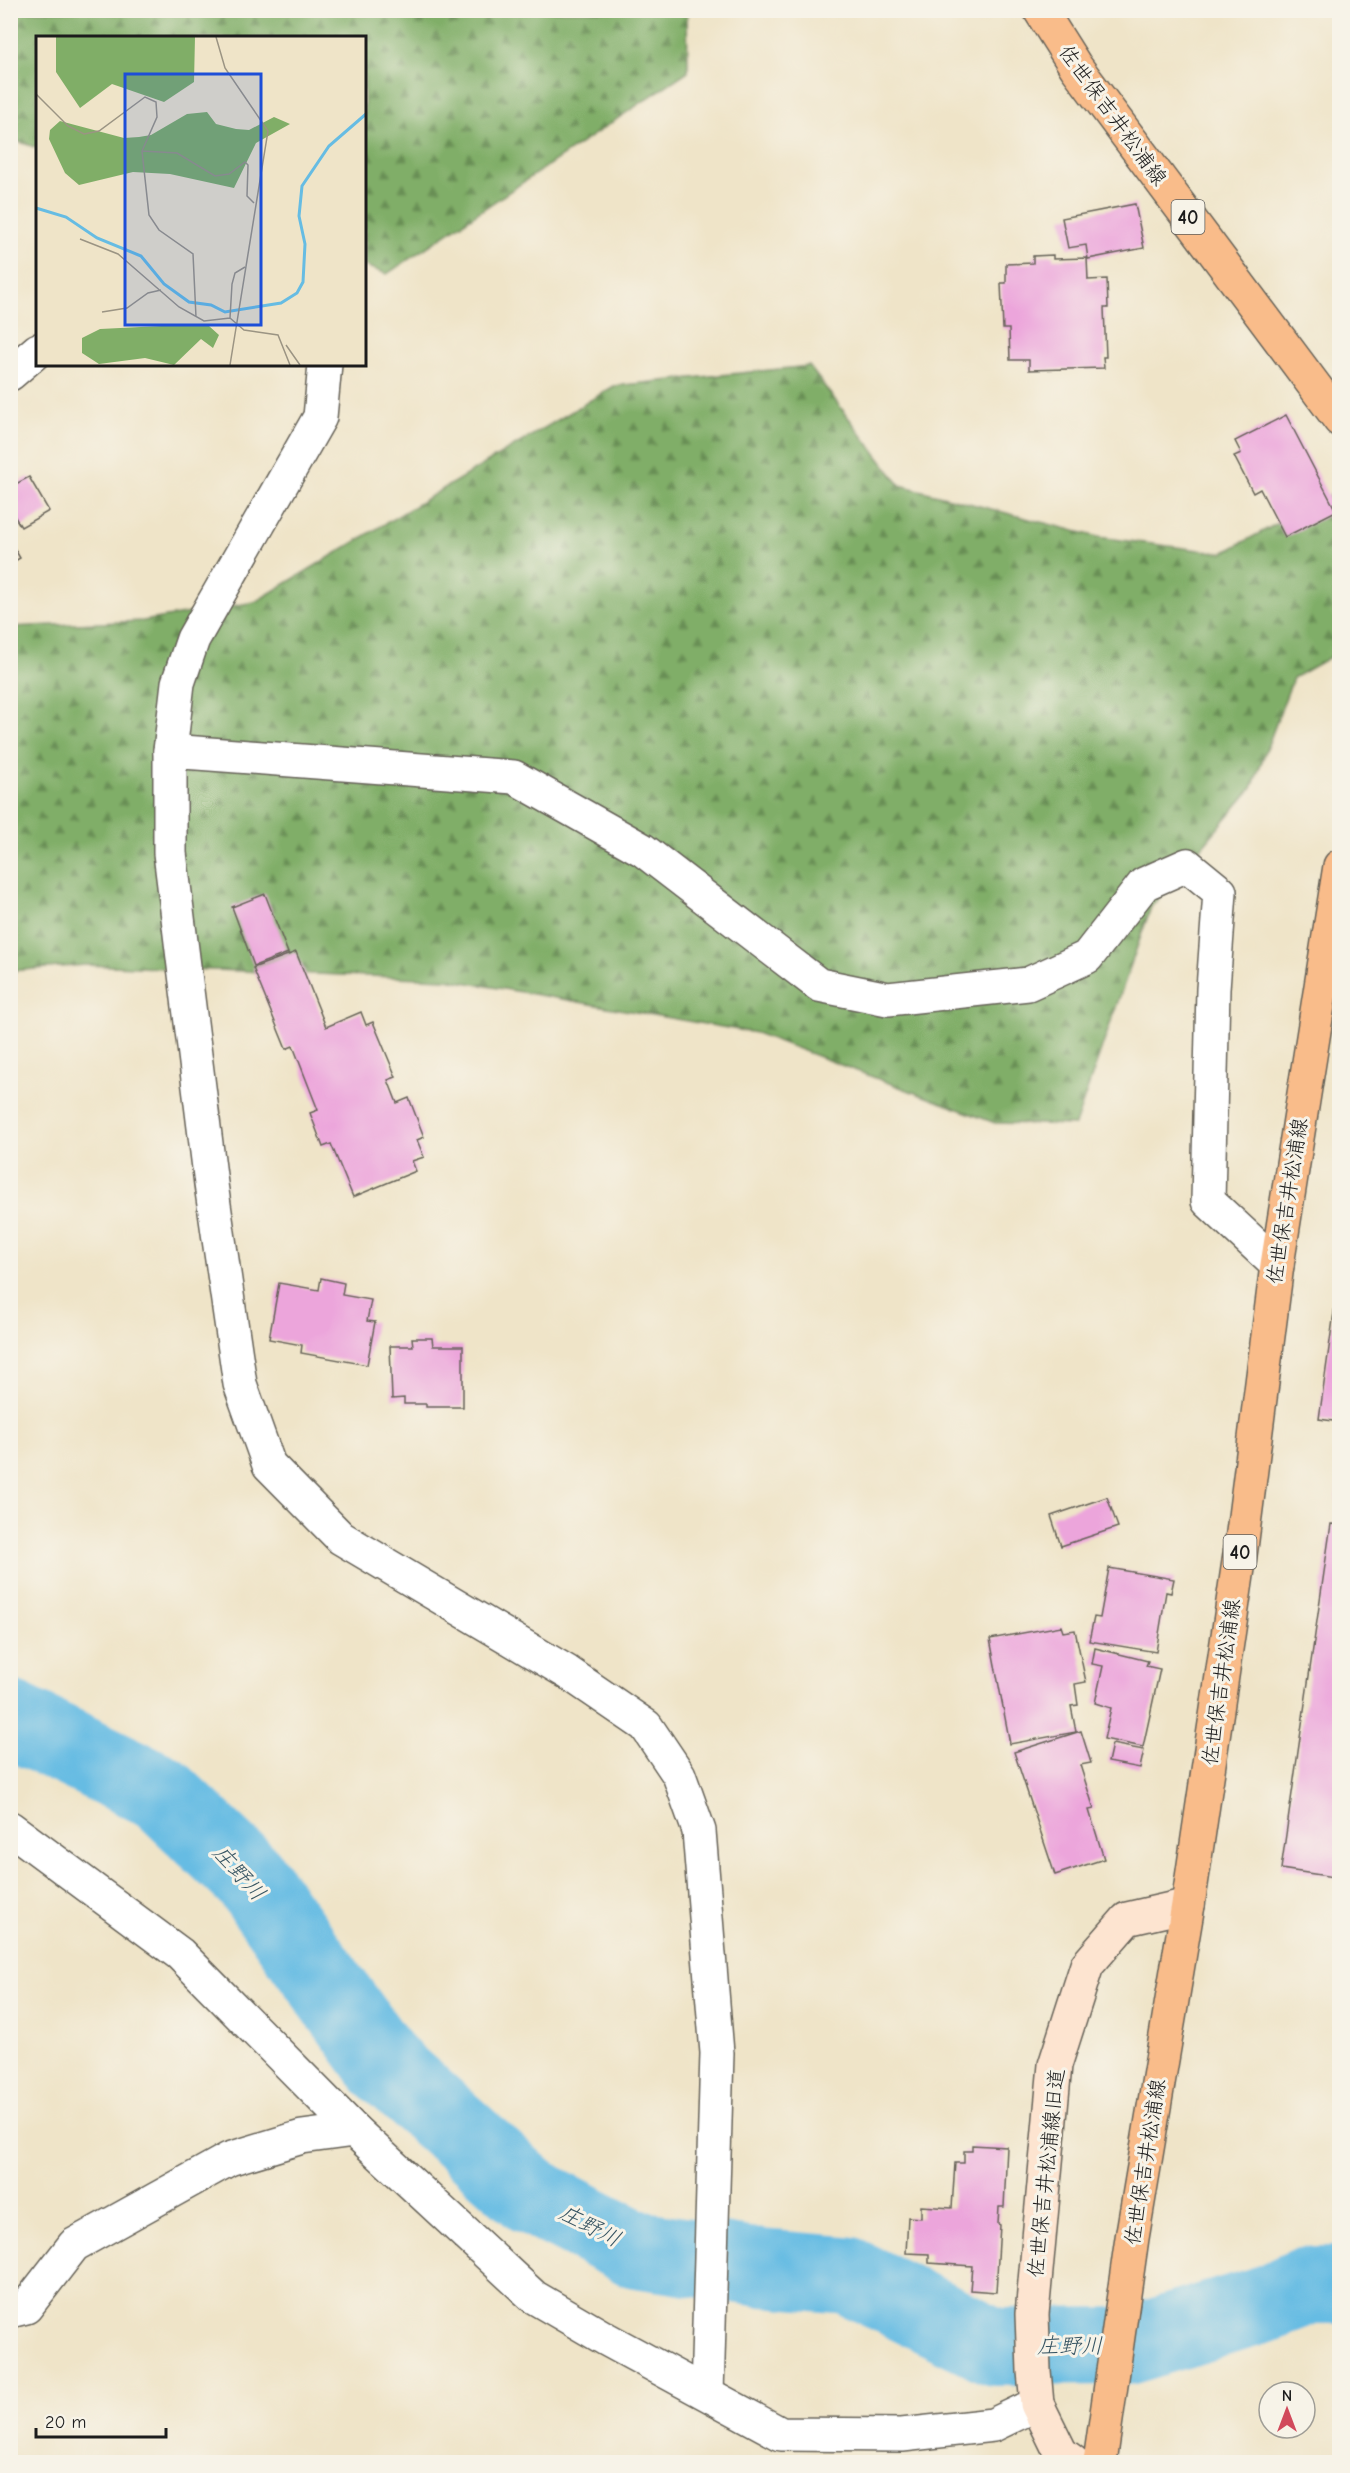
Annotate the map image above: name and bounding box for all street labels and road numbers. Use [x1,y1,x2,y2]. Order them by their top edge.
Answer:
street label: 佐世保吉井松浦線 [1054,40,1172,190]
road number: 40 [1172,200,1204,234]
street label: 佐世保吉井松浦線 [1262,1116,1312,1286]
road number: 40 [1224,1535,1256,1569]
street label: 佐世保吉井松浦線 [1197,1597,1245,1767]
street label: 佐世保吉井松浦線旧道 [1023,2067,1069,2279]
street label: 佐世保吉井松浦線 [1120,2077,1170,2247]

